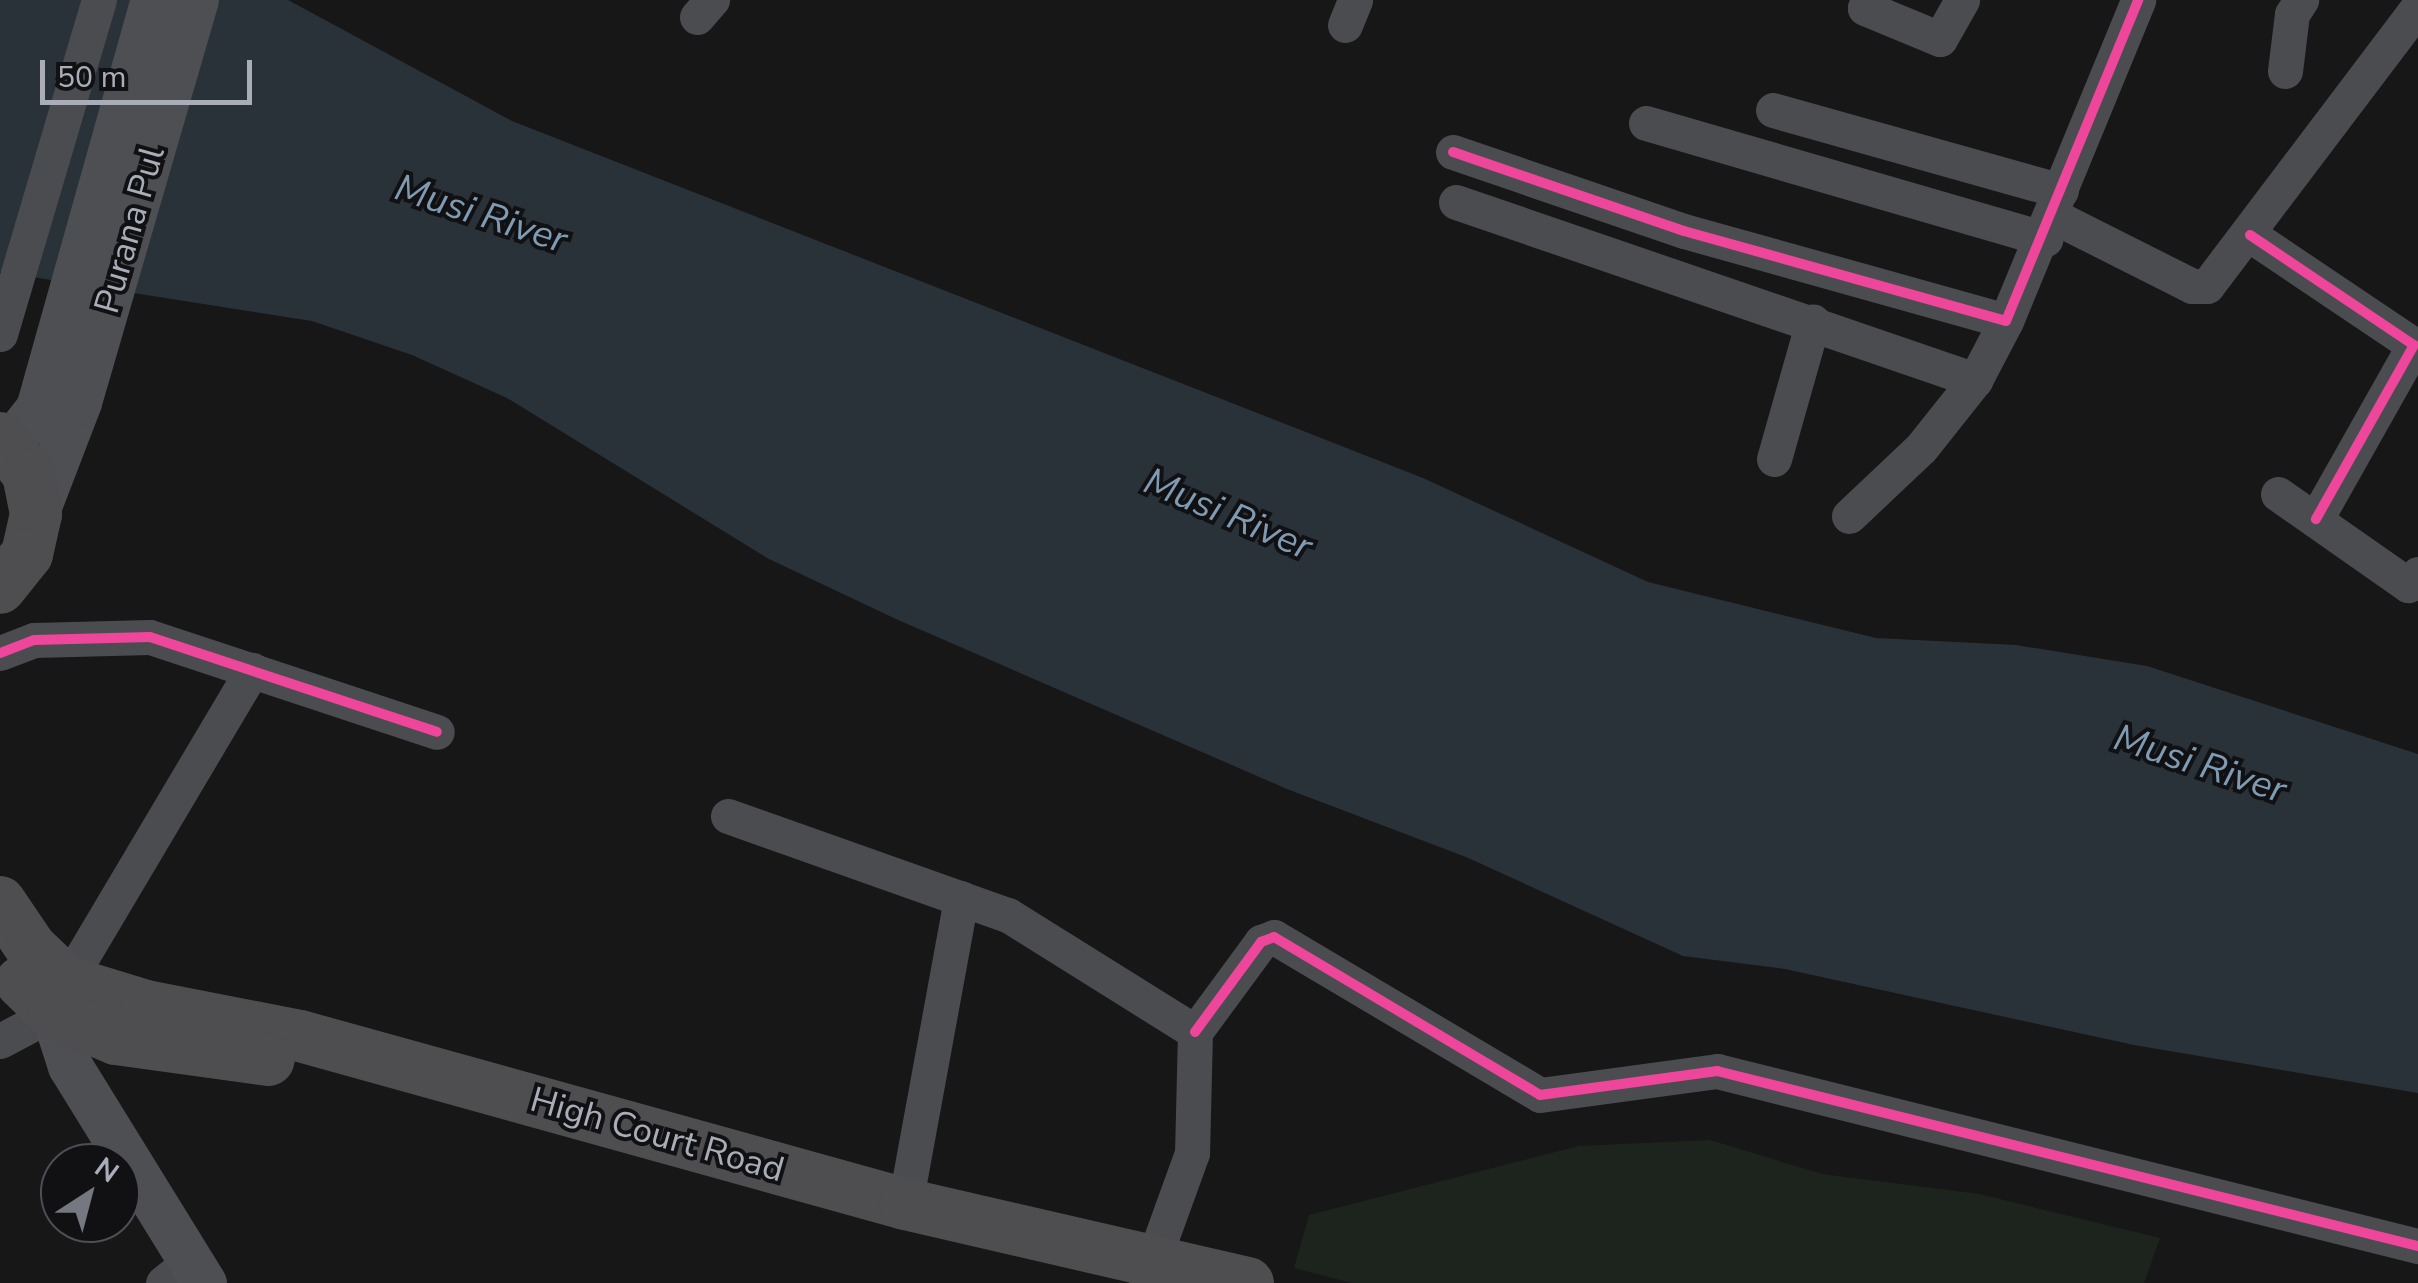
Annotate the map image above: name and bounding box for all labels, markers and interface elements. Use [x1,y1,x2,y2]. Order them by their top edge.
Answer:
scale bar [45,40,258,102]
text: 50 m [57,57,126,98]
street label: Purana Pul [86,142,174,318]
water label: Musi River [389,165,573,263]
water label: Musi River [1137,458,1319,570]
water label: Musi River [2108,715,2292,813]
street label: High Court Road [525,1079,789,1191]
north arrow [40,1143,140,1243]
text: N [87,1149,126,1192]

